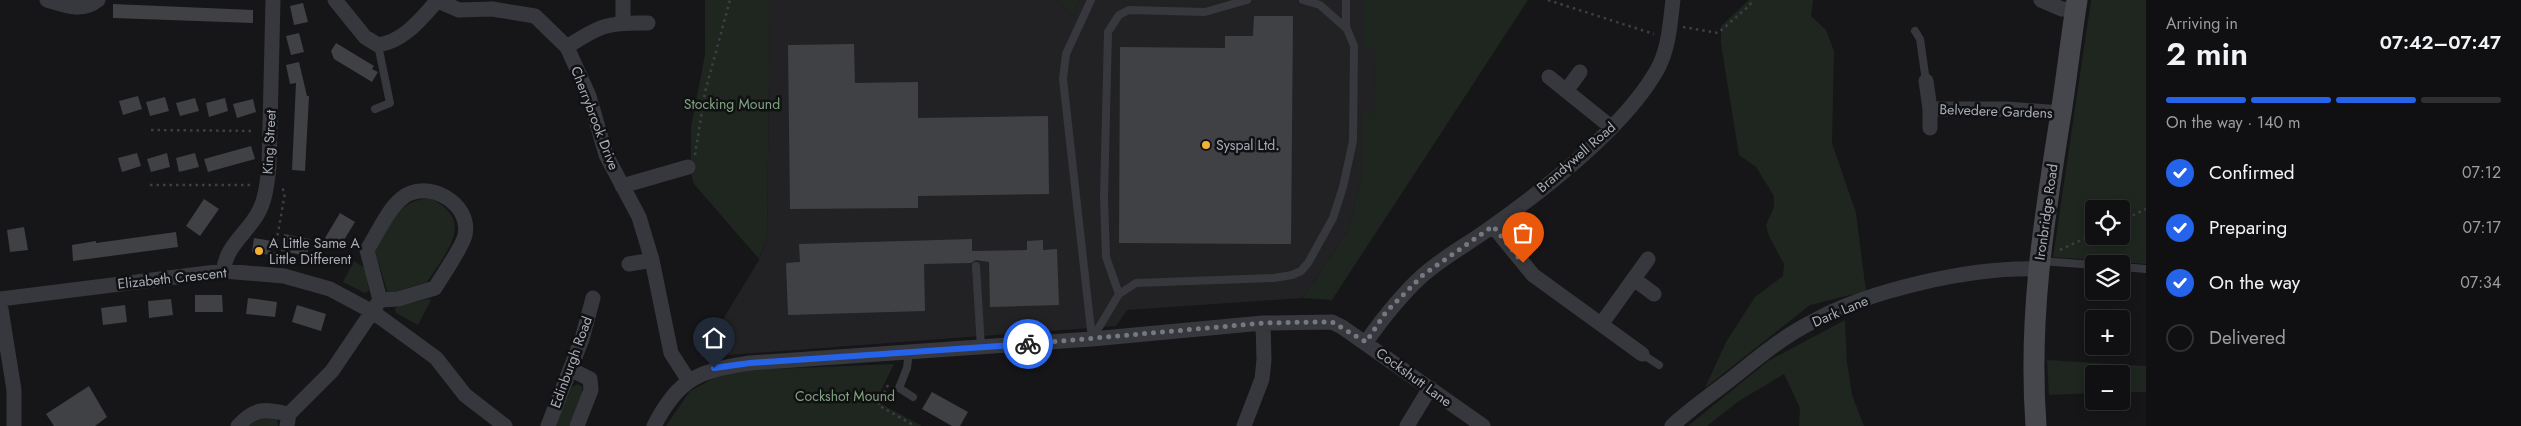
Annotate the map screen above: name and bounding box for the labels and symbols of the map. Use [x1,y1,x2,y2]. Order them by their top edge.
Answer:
street label: Cherrybrook Drive [566,63,624,173]
park label: Stocking Mound [684,94,780,114]
street label: Belvedere Gardens [1939,99,2053,123]
street label: King Street [257,109,281,175]
street label: Brandywell Road [1532,117,1620,197]
place label: Syspal Ltd. [1216,135,1279,155]
marker: Syspal Ltd. [1200,139,1212,151]
street label: Ironbridge Road [2029,163,2063,261]
pin [1502,212,1544,263]
place label: A Little Same A Little Different [269,233,360,269]
marker: A Little Same A Little Different [253,245,265,257]
street label: Elizabeth Crescent [117,262,228,294]
street label: Dark Lane [1809,290,1871,332]
street label: Edinburgh Road [545,313,597,411]
pin [693,317,735,368]
courier [1003,319,1053,369]
street label: Cockshutt Lane [1372,343,1456,411]
park label: Cockshot Mound [795,386,895,406]

